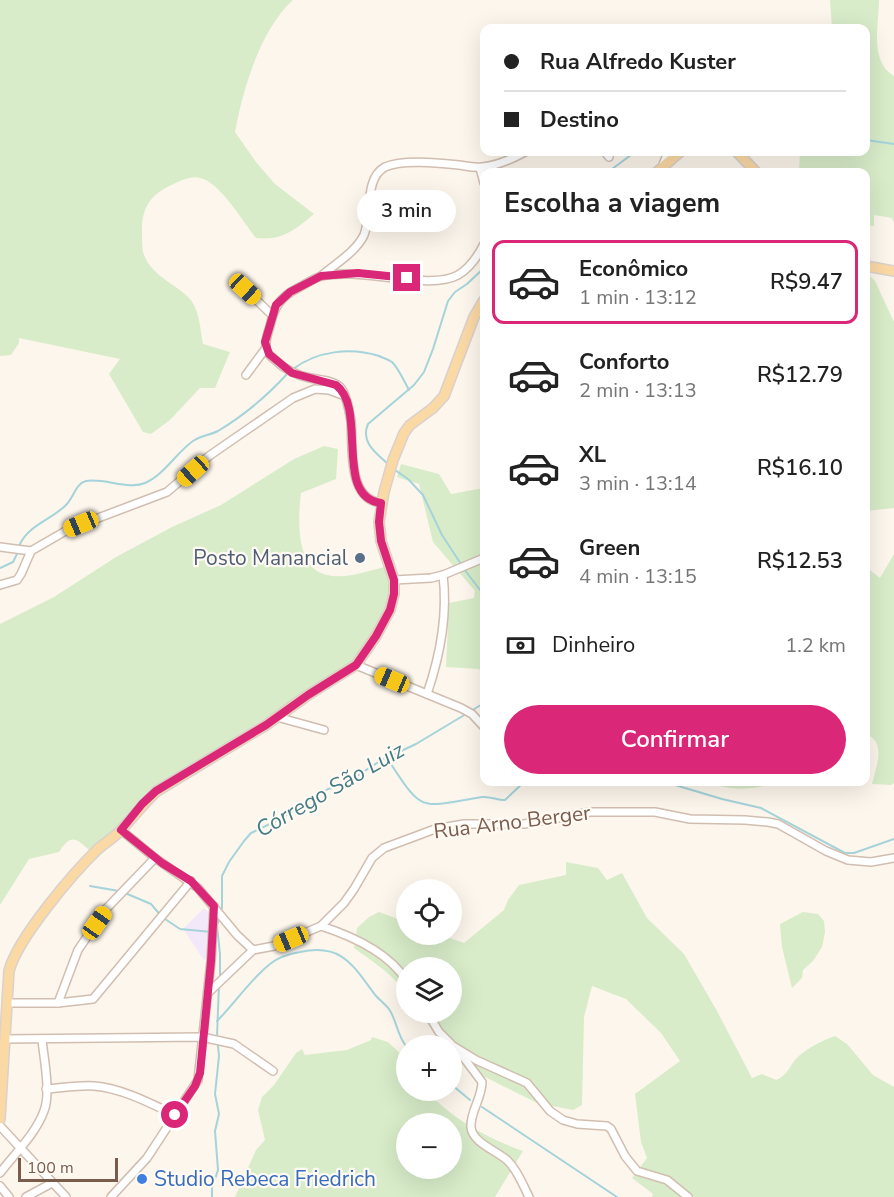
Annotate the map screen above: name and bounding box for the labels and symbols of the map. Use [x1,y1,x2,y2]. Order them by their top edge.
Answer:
callout: 3 min [358,191,456,233]
route end [393,264,420,291]
car [226,270,264,308]
car [174,452,212,490]
car [61,509,101,539]
place label: Posto Manancial [193,544,349,572]
marker: Posto Manancial [353,551,367,565]
car [372,665,412,695]
water label: Córrego São Luiz [250,735,410,845]
street label: Rua Arno Berger [432,798,593,846]
car [79,903,115,943]
car [271,924,311,954]
route start [161,1101,188,1128]
scale bar [18,1155,118,1182]
place label: Studio Rebeca Friedrich [154,1165,376,1193]
marker: Studio Rebeca Friedrich [135,1172,149,1186]

